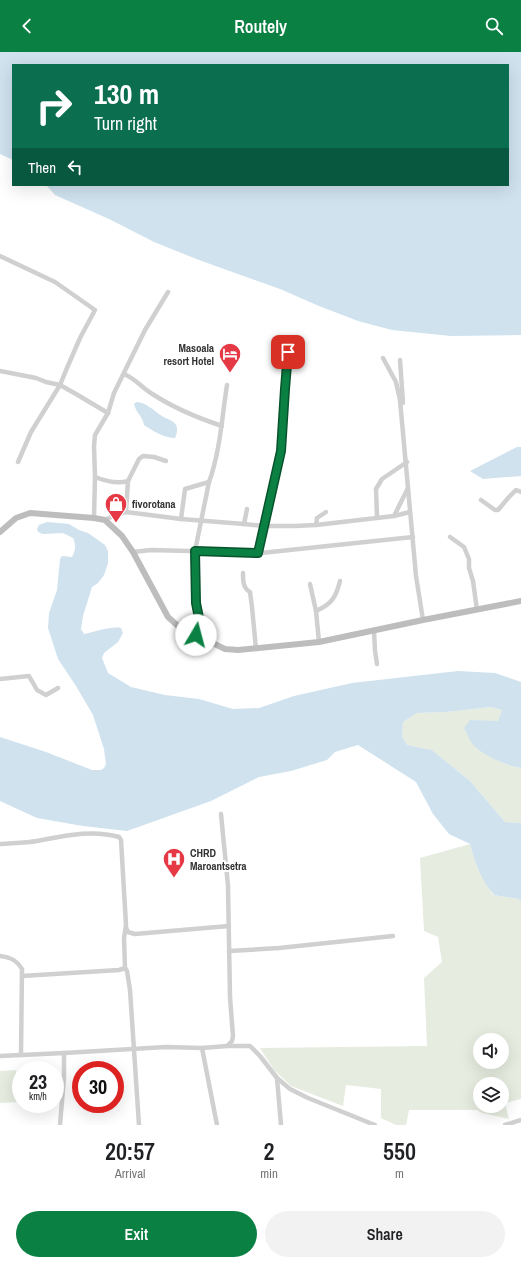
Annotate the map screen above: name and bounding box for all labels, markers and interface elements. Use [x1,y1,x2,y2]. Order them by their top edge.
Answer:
text: Routely [234,14,287,39]
icon: back [16,15,38,37]
icon: search [483,15,505,37]
text: 130 m [94,75,159,113]
icon: right [28,80,80,132]
text: Turn right [94,111,157,136]
icon: left [64,156,86,178]
text: Then [28,157,56,178]
pin [271,335,305,369]
place label: Masoala resort Hotel [163,341,214,368]
hotel icon: Masoala resort Hotel [217,341,243,374]
icon: arrive [277,341,299,363]
shop icon: fivorotana [103,491,129,524]
place label: fivorotana [132,497,176,511]
position arrow [175,614,217,656]
hospital icon: CHRD Maroantsetra [161,846,187,879]
place label: CHRD Maroantsetra [190,846,247,873]
map controls [473,1033,509,1113]
button: sound [473,1033,509,1069]
speed limit sign: 30 [72,1061,124,1113]
text: 23 [29,1068,47,1095]
button: layers [473,1077,509,1113]
text: km/h [29,1090,47,1103]
text: 20:57 [105,1135,155,1167]
text: 2 [264,1135,275,1167]
text: 550 [383,1135,416,1167]
text: Arrival [115,1165,145,1182]
text: min [260,1165,278,1182]
text: m [395,1165,404,1182]
button: Exit [16,1211,257,1257]
button: Share [265,1211,505,1257]

